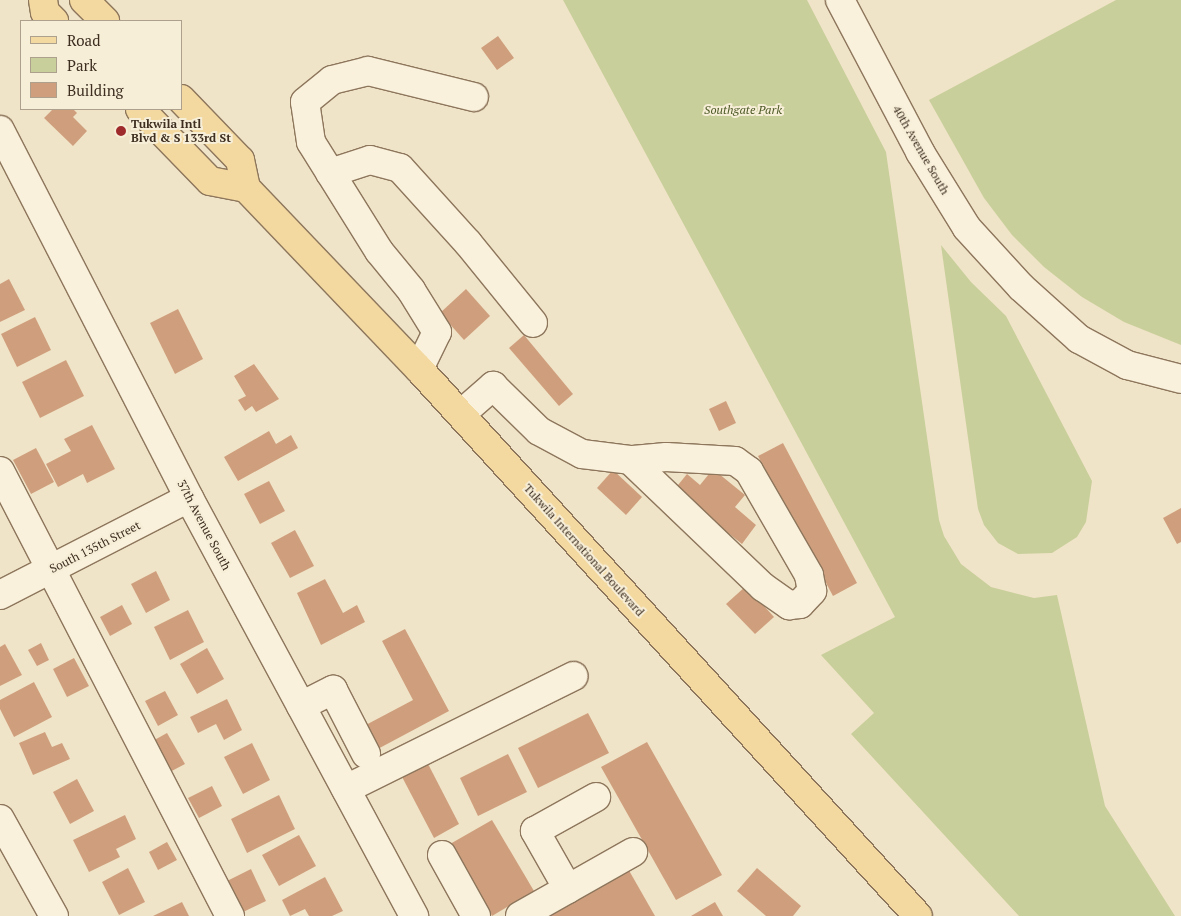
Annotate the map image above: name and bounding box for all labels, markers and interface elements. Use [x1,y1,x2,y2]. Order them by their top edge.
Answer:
legend [20,20,182,110]
text: Road [67,30,100,50]
text: Park [67,55,97,75]
text: Building [67,80,124,100]
park label: Southgate Park [704,103,782,117]
street label: 40th Avenue South [890,103,952,197]
place label: Tukwila Intl Blvd & S 133rd St [131,117,231,145]
marker: Tukwila Intl Blvd & S 133rd St [115,125,127,137]
street label: 37th Avenue South [174,477,234,573]
street label: Tukwila International Boulevard [521,481,647,619]
street label: South 135th Street [47,518,143,576]

